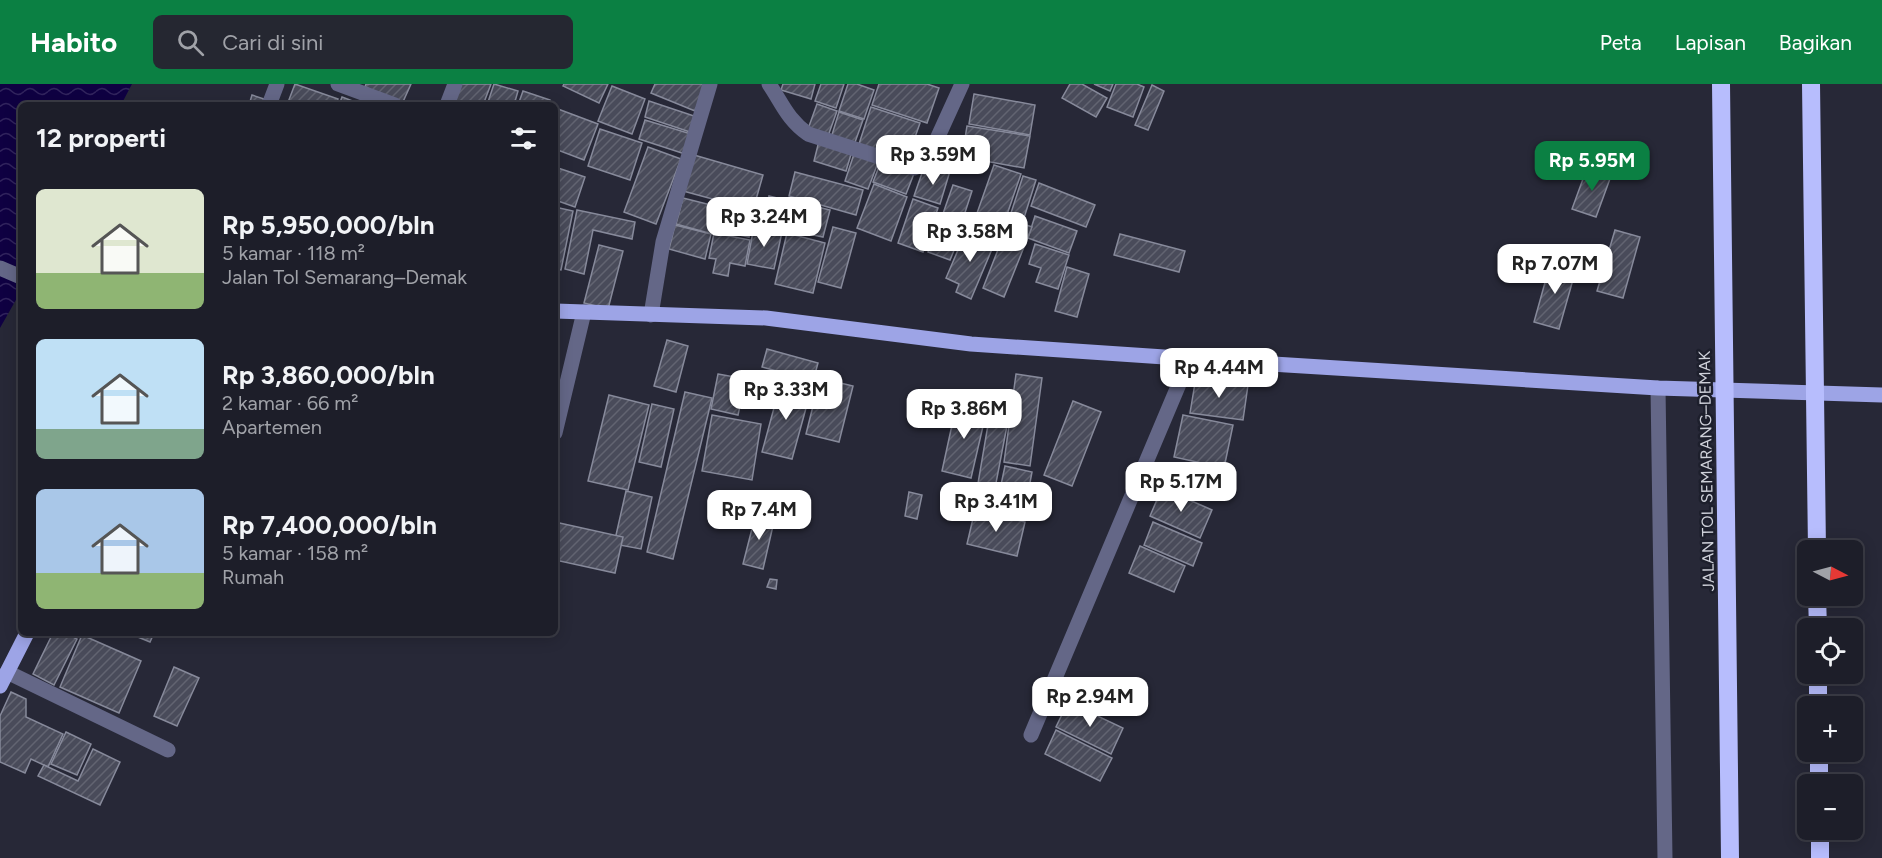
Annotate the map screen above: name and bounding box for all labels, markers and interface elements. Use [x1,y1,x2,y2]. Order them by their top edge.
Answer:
search box [153,15,573,69]
text: Habito [30,25,117,59]
icon: search [174,26,207,59]
text: Cari di sini [222,29,323,56]
text: Peta [1600,30,1642,55]
text: Lapisan [1675,30,1746,55]
text: Bagikan [1779,30,1852,55]
text: 12 properti [36,122,166,154]
icon: filters [507,122,540,155]
pin: Rp 3.59M [871,135,995,186]
pin: Rp 5.95M [1530,141,1654,192]
text: Rp 3.59M [890,142,976,166]
text: Rp 5.95M [1549,148,1635,172]
pin: Rp 3.24M [702,197,826,248]
text: Rp 3.24M [720,204,808,228]
text: Rp 5,950,000/bln [222,209,435,241]
pin: Rp 3.58M [908,212,1032,263]
icon: home [84,213,156,285]
text: Rp 3.58M [927,219,1013,243]
text: 5 kamar · 118 m² [222,241,365,265]
pin: Rp 7.07M [1493,244,1617,295]
text: Rp 7.07M [1512,251,1598,275]
text: Jalan Tol Semarang–Demak [222,265,467,289]
pin: Rp 4.44M [1157,348,1281,399]
street label: JALAN TOL SEMARANG–DEMAK [1695,350,1718,591]
text: Rp 4.44M [1174,355,1264,379]
text: Rp 3,860,000/bln [222,359,435,391]
icon: home [84,363,156,435]
pin: Rp 3.33M [724,370,848,421]
text: Rp 3.33M [743,377,829,401]
pin: Rp 3.86M [902,389,1026,440]
text: 2 kamar · 66 m² [222,391,359,415]
text: Rp 3.86M [921,396,1007,420]
text: Apartemen [222,415,322,439]
pin: Rp 5.17M [1119,462,1243,513]
text: Rp 5.17M [1140,469,1222,493]
pin: Rp 3.41M [934,482,1058,533]
text: Rp 3.41M [954,489,1038,513]
pin: Rp 7.4M [704,490,814,541]
text: Rp 7.4M [721,497,797,521]
text: Rp 7,400,000/bln [222,509,437,541]
icon: home [84,513,156,585]
north arrow [1797,540,1863,606]
map controls [1797,540,1863,840]
text: 5 kamar · 158 m² [222,541,368,565]
text: Rumah [222,565,284,589]
button: locate [1797,618,1863,684]
pin: Rp 2.94M [1028,677,1152,728]
text: Rp 2.94M [1046,684,1134,708]
button: + [1797,696,1863,762]
button: − [1797,774,1863,840]

